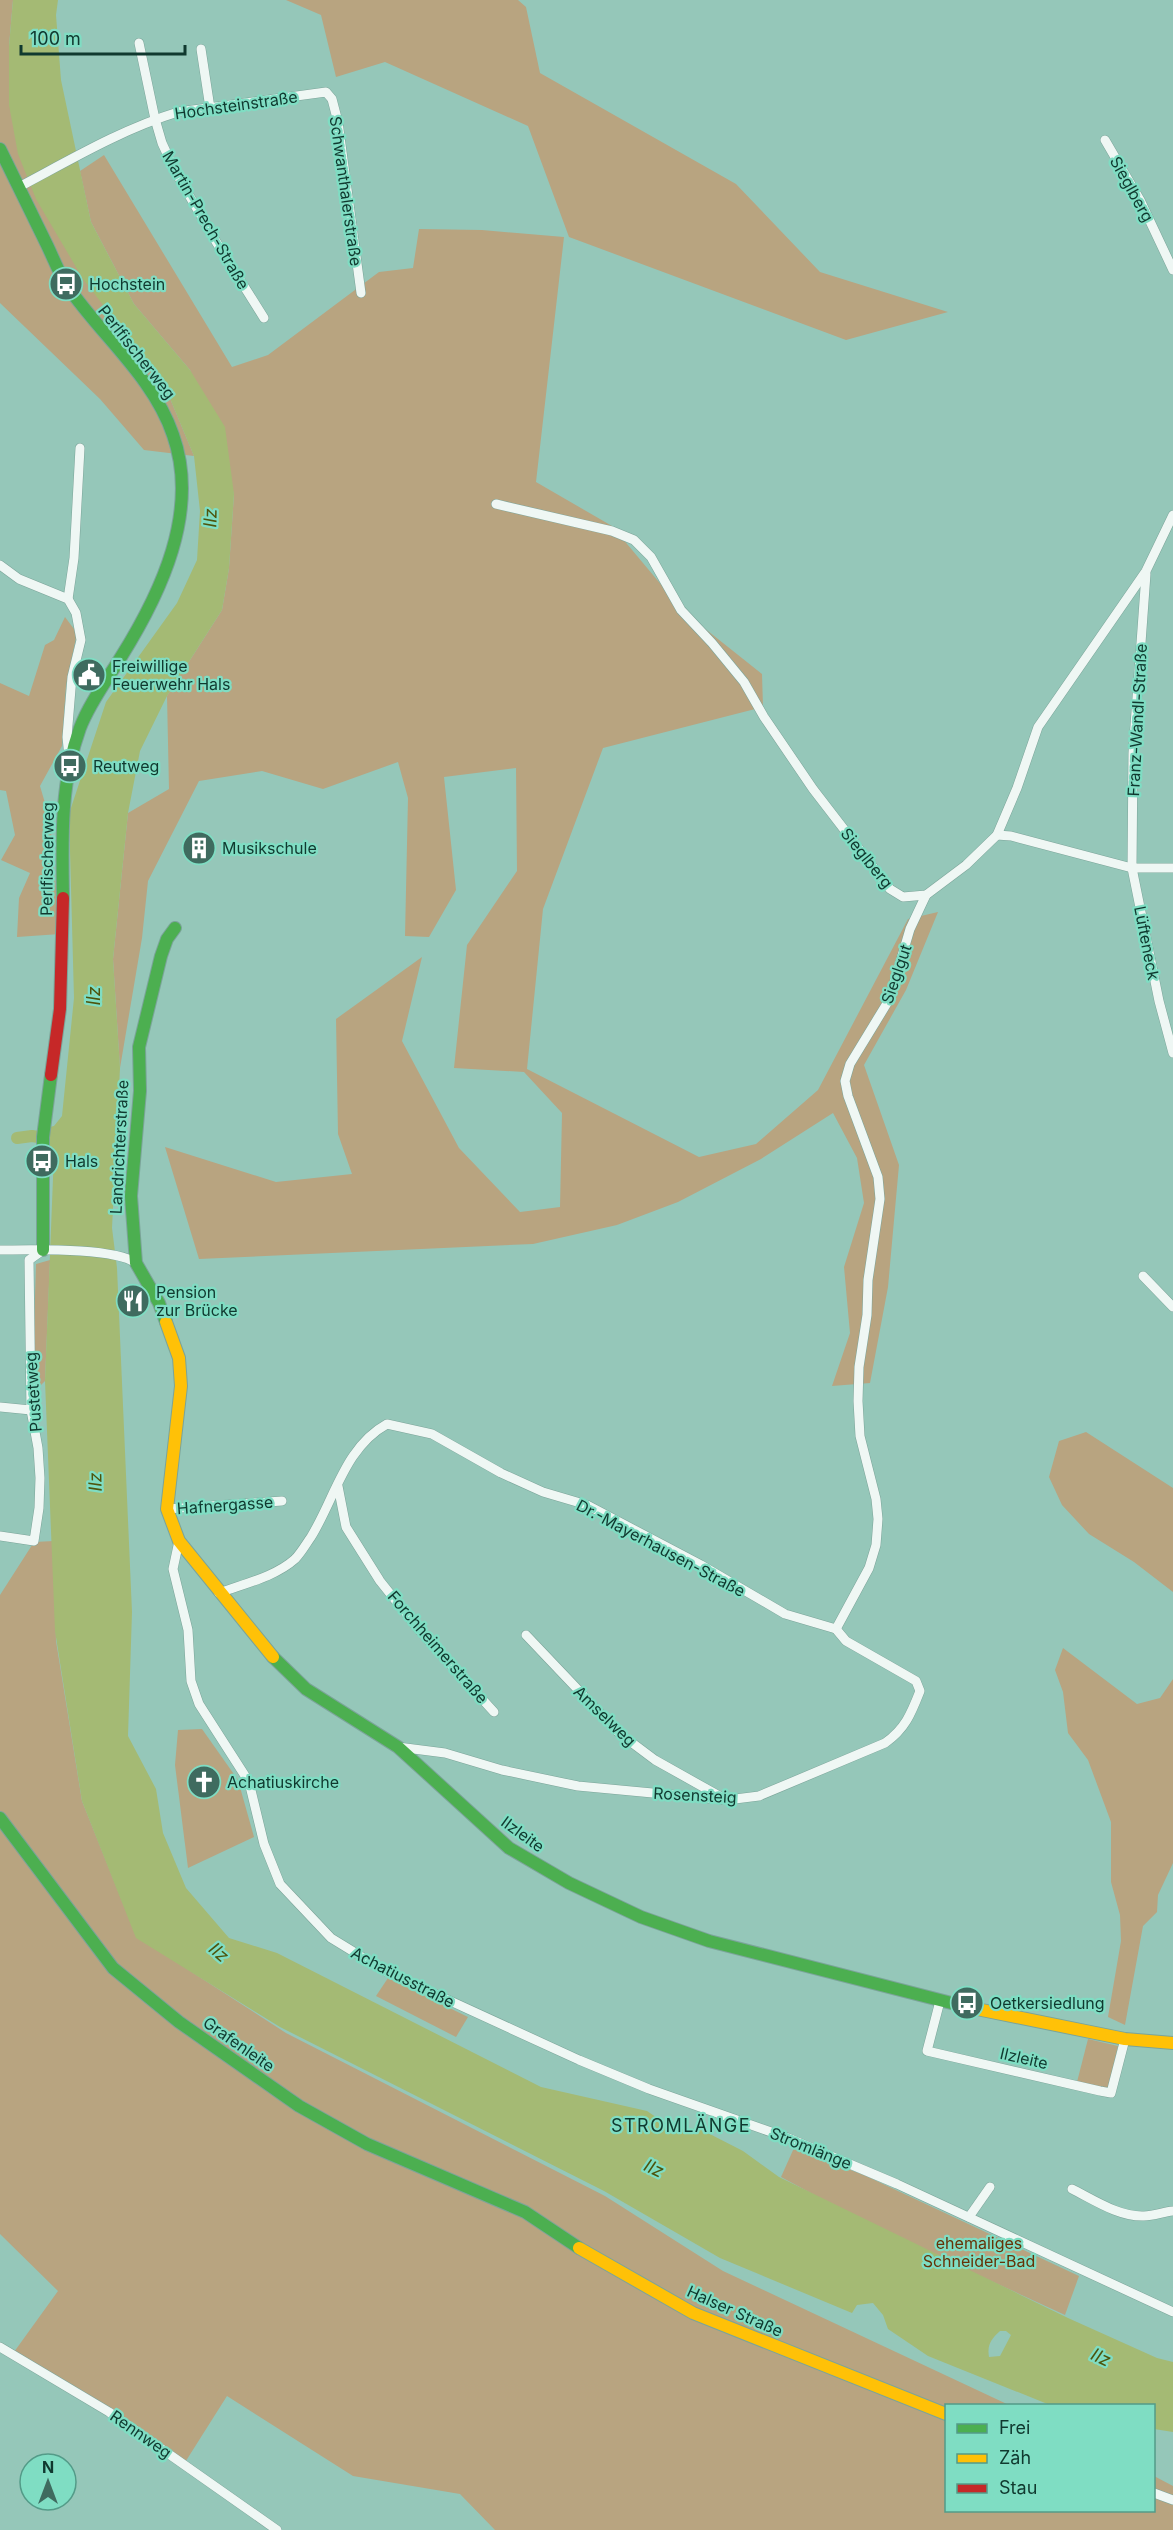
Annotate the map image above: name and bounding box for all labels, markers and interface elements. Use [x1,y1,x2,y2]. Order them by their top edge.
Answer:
scale bar [21,18,184,56]
text: 100 m [30,28,81,49]
street label: Hochsteinstraße [173,86,299,124]
street label: Schwanthalerstraße [326,115,366,267]
street label: Martin-Prech-Straße [158,147,254,293]
street label: Sieglberg [1106,153,1158,225]
bus stop icon: Hochstein [48,266,84,302]
place label: Hochstein [89,274,165,294]
street label: Perlfischerweg [94,301,180,403]
water label: Ilz [199,508,221,528]
street label: Franz-Wandl-Straße [1123,643,1151,797]
place label: Freiwillige Feuerwehr Hals [112,656,230,694]
public building icon: Freiwillige Feuerwehr Hals [71,657,107,693]
bus stop icon: Reutweg [52,748,88,784]
place label: Reutweg [93,756,159,776]
street label: Perlfischerweg [36,802,58,916]
street label: Sieglberg [837,824,897,892]
building icon: Musikschule [181,830,217,866]
place label: Musikschule [222,838,317,858]
street label: Lüfteneck [1130,904,1164,982]
street label: Sieglgut [877,942,915,1006]
water label: Ilz [83,986,104,1006]
street label: Landrichterstraße [105,1079,133,1215]
bus stop icon: Hals [24,1143,60,1179]
place label: Hals [65,1151,98,1171]
place label: Pension zur Brücke [156,1282,238,1320]
restaurant icon: Pension zur Brücke [115,1283,151,1319]
street label: Pustetweg [20,1351,46,1433]
water label: Ilz [84,1472,106,1492]
street label: Hafnergasse [176,1492,274,1518]
street label: Dr.-Mayerhausen-Straße [573,1495,749,1601]
street label: Forchheimerstraße [384,1587,492,1707]
street label: Amselweg [570,1681,640,1751]
church icon: Achatiuskirche [186,1764,222,1800]
place label: Achatiuskirche [227,1772,339,1792]
street label: Rosensteig [653,1783,737,1807]
street label: Ilzleite [498,1812,548,1856]
water label: Ilz [205,1938,233,1966]
street label: Achatiusstraße [348,1942,458,2012]
bus stop icon: Oetkersiedlung [949,1985,985,2021]
place label: Oetkersiedlung [990,1993,1105,2013]
street label: Grafenleite [199,2012,279,2076]
street label: Ilzleite [998,2043,1050,2073]
district label: STROMLÄNGE [611,2114,751,2136]
street label: Stromlänge [767,2123,855,2173]
water label: Ilz [641,2154,667,2182]
park label: ehemaliges Schneider-Bad [923,2233,1035,2271]
street label: Halser Straße [684,2281,786,2341]
water label: Ilz [1088,2343,1114,2371]
legend [945,2404,1155,2512]
street label: Rennweg [106,2406,176,2462]
text: Frei [999,2417,1030,2438]
text: Zäh [999,2447,1031,2468]
north arrow [18,2452,78,2512]
text: N [42,2457,54,2477]
text: Stau [999,2477,1037,2498]

